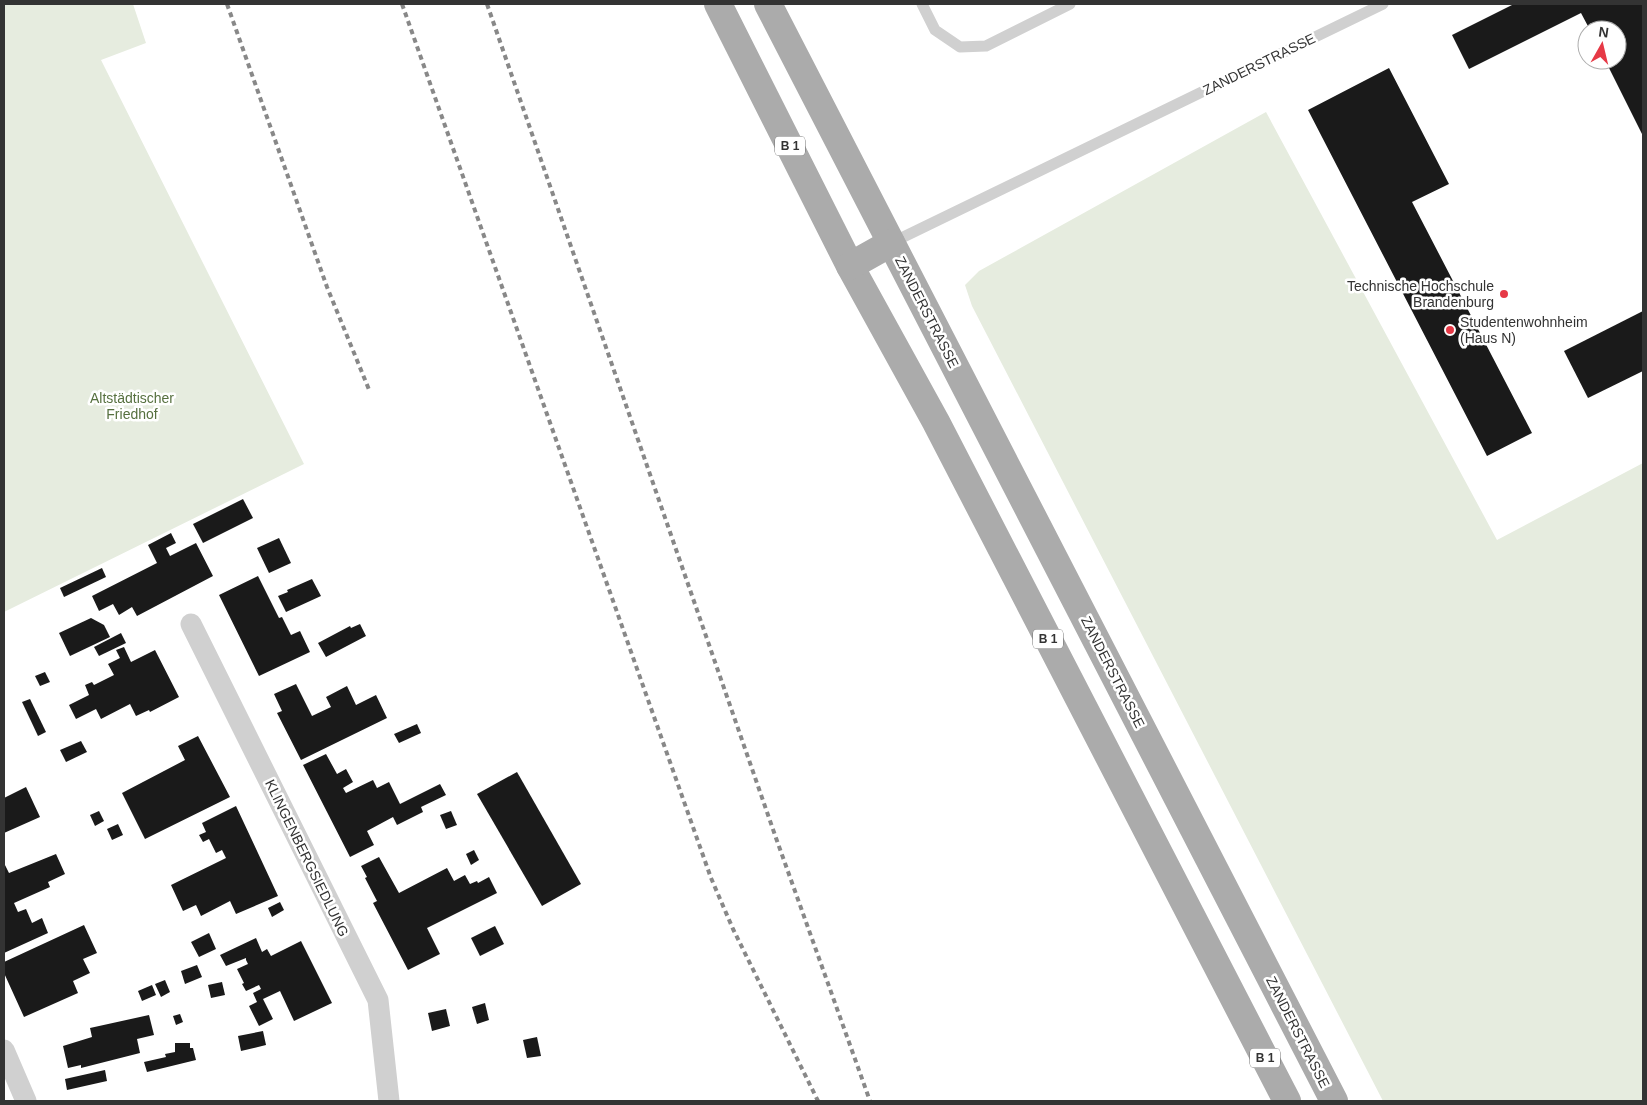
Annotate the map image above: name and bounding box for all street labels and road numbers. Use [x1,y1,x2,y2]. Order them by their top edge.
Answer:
street label: ZANDERSTRASSE [1200,30,1318,98]
road number: B 1 [775,136,805,156]
street label: ZANDERSTRASSE [892,254,962,370]
street label: ZANDERSTRASSE [1078,614,1148,730]
road number: B 1 [1033,630,1063,648]
street label: KLINGENBERGSIEDLUNG [262,777,352,939]
street label: ZANDERSTRASSE [1263,974,1333,1090]
road number: B 1 [1250,1048,1280,1068]

